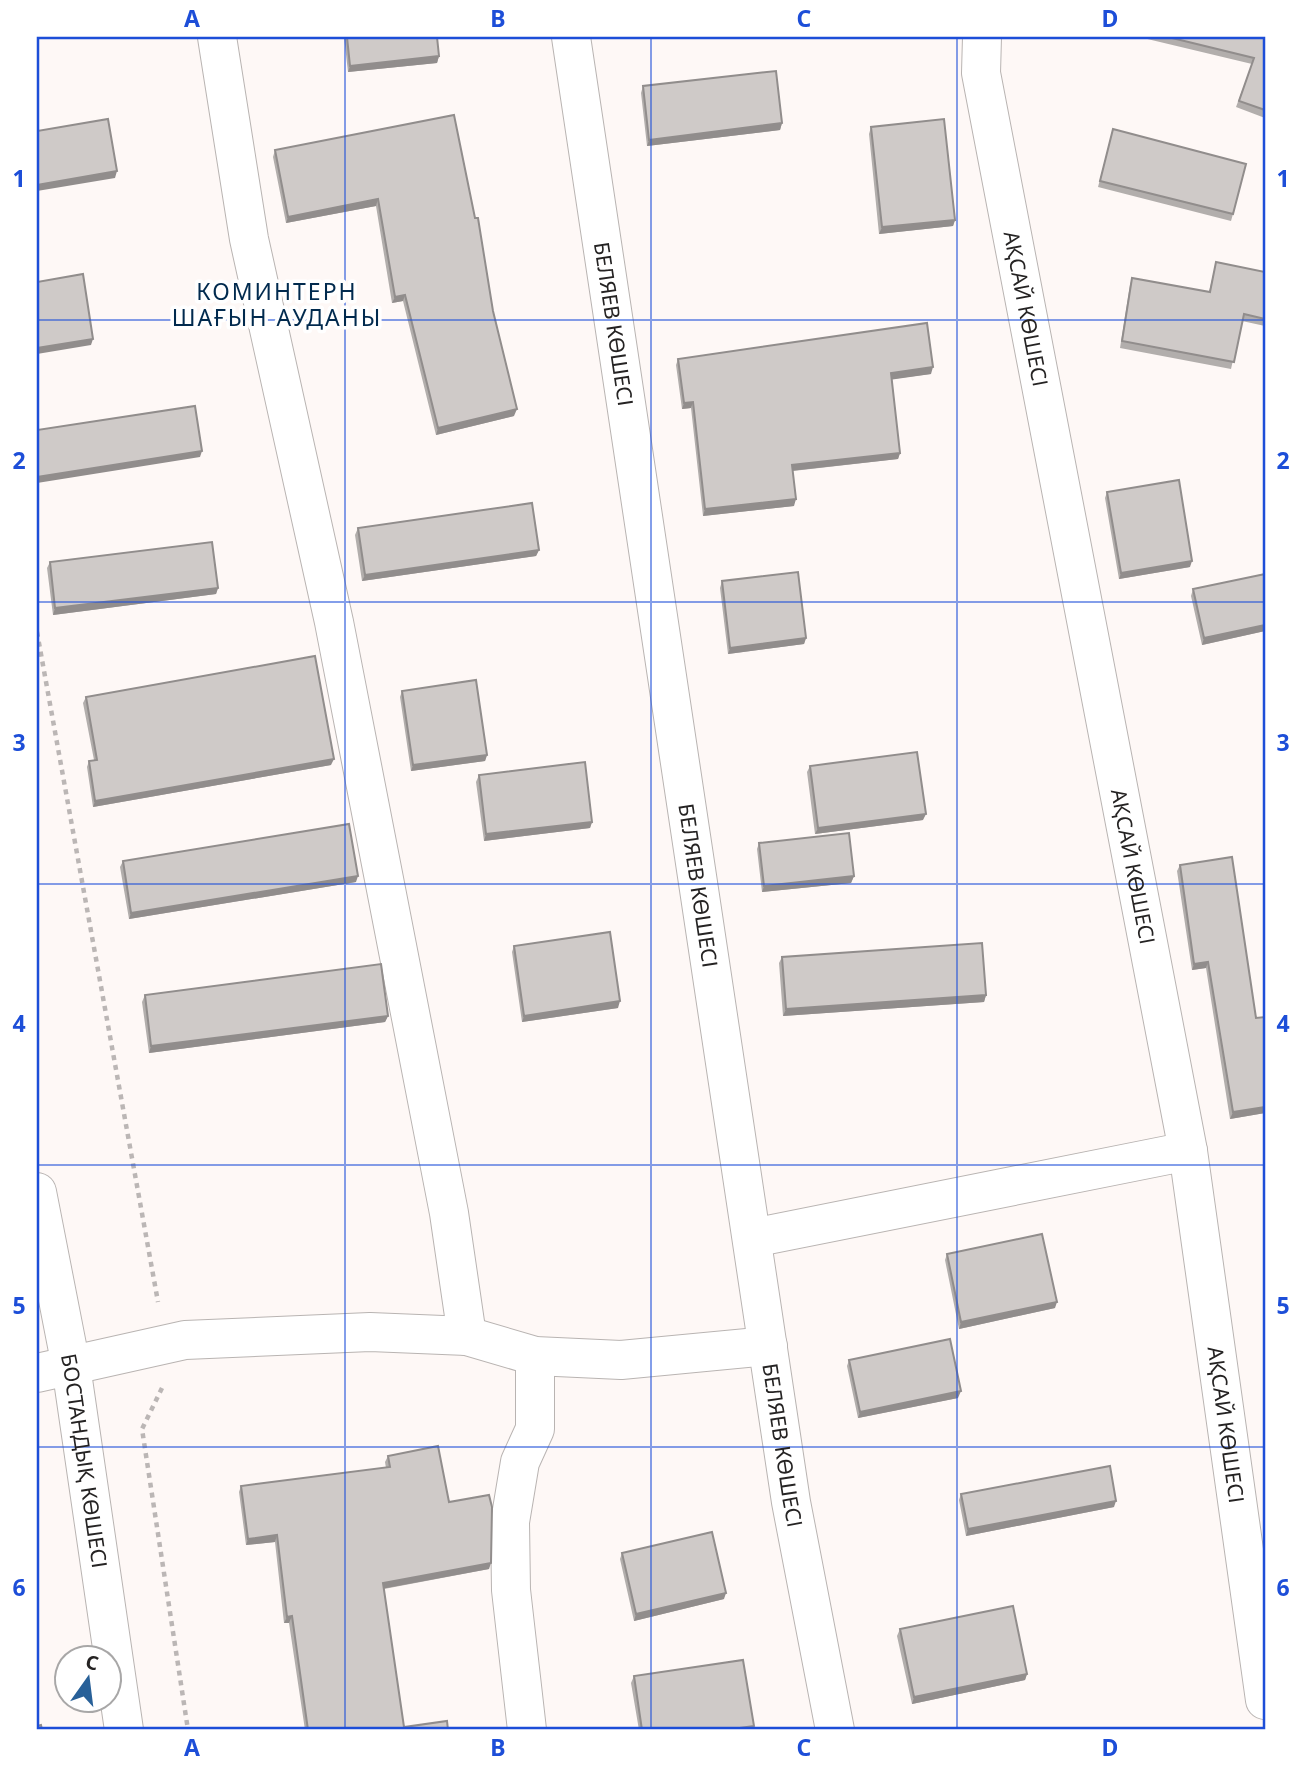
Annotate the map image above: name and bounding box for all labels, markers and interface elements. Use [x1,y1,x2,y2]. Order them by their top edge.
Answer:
text: A [184,2,200,34]
text: B [490,2,506,34]
text: C [797,2,812,34]
text: D [1102,2,1118,34]
text: 1 [12,162,26,194]
text: 1 [1276,162,1290,194]
street label: АҚСАЙ КӨШЕСІ [998,229,1055,389]
street label: БЕЛЯЕВ КӨШЕСІ [588,240,640,408]
district label: КОМИНТЕРН ШАҒЫН АУДАНЫ [172,275,382,333]
text: 2 [12,444,26,476]
text: 2 [1276,444,1290,476]
text: 3 [12,726,26,758]
text: 3 [1276,726,1290,758]
street label: АҚСАЙ КӨШЕСІ [1105,786,1162,947]
street label: БЕЛЯЕВ КӨШЕСІ [672,802,725,969]
text: 4 [12,1007,26,1039]
text: 4 [1276,1007,1290,1039]
text: 5 [12,1289,26,1321]
text: 5 [1276,1289,1290,1321]
street label: АҚСАЙ КӨШЕСІ [1202,1345,1251,1505]
street label: БОСТАНДЫҚ КӨШЕСІ [55,1351,114,1570]
street label: БЕЛЯЕВ КӨШЕСІ [756,1361,810,1530]
text: 6 [12,1571,26,1603]
text: 6 [1276,1571,1290,1603]
north arrow [52,1644,122,1714]
text: С [83,1648,101,1677]
text: A [184,1731,200,1763]
text: B [490,1731,506,1763]
text: C [797,1731,812,1763]
text: D [1102,1731,1118,1763]

